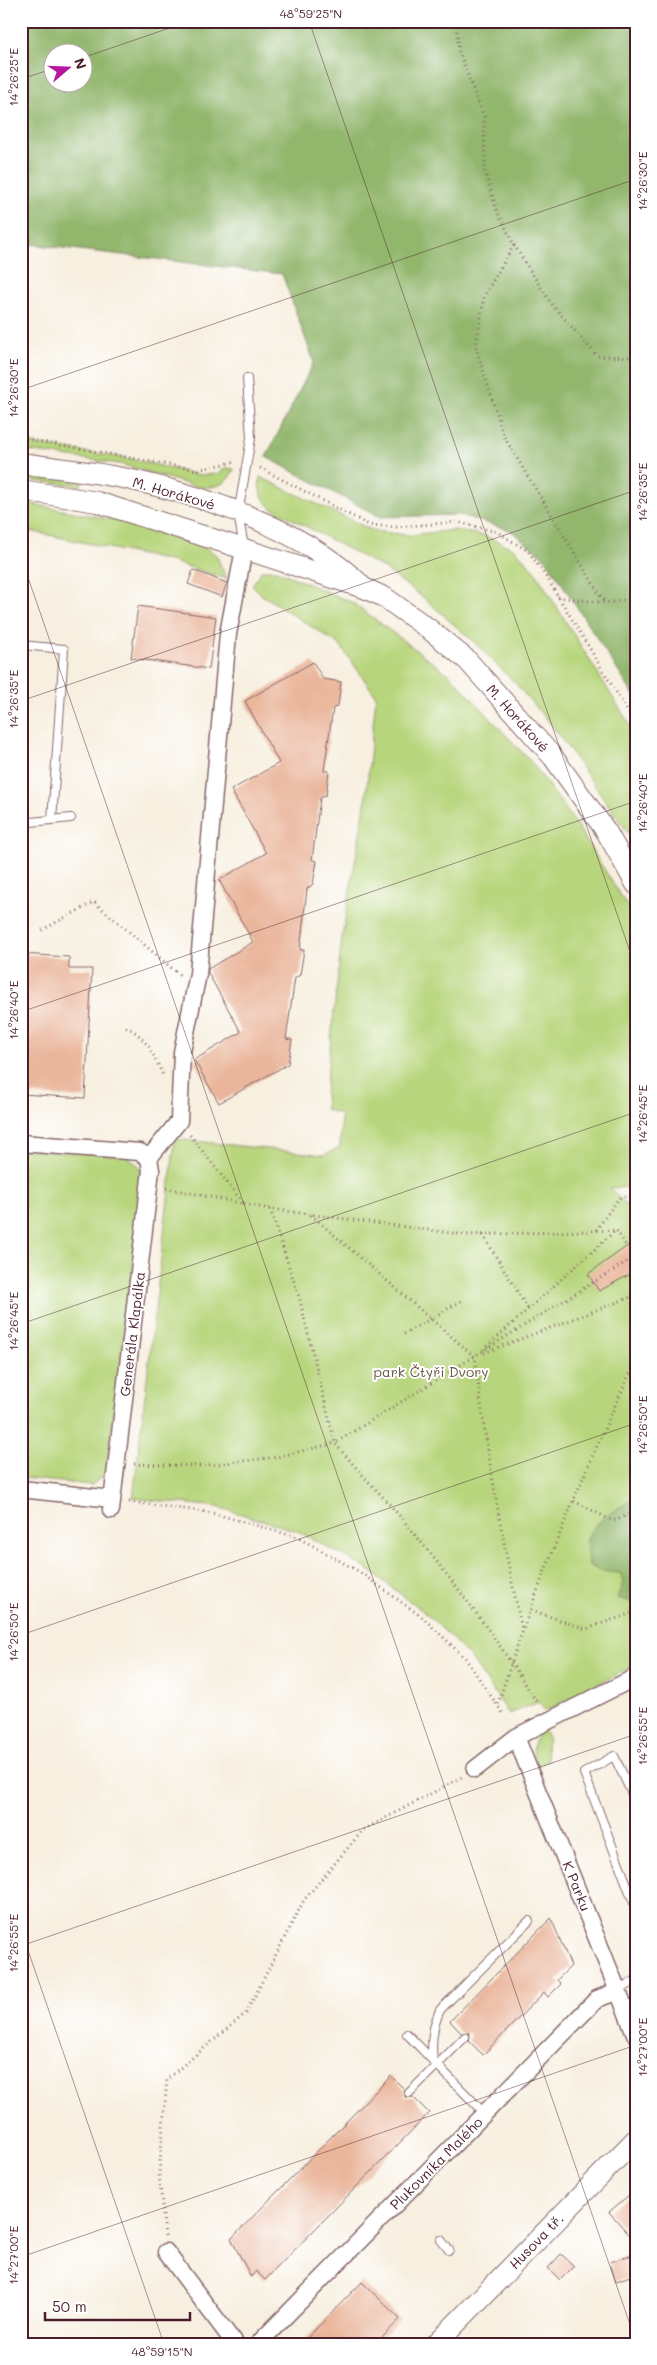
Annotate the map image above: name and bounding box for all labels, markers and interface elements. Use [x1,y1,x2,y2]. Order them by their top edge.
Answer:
text: 48°59'25"N [280,5,342,21]
north arrow [42,42,92,92]
text: 14°26'25"E [5,48,21,106]
text: N [70,55,91,72]
text: 14°26'30"E [634,151,650,211]
text: 14°26'30"E [5,358,21,418]
text: 14°26'35"E [634,463,650,521]
street label: M. Horákové [130,472,218,514]
text: 14°26'35"E [5,670,21,728]
street label: M. Horákové [482,680,554,756]
text: 14°26'40"E [634,773,650,833]
text: 14°26'40"E [5,980,21,1040]
text: 14°26'45"E [634,1084,650,1143]
street label: Generála Klapálka [115,1270,149,1398]
text: 14°26'45"E [5,1291,21,1350]
park label: park Čtyři Dvory [373,1362,489,1381]
text: 14°26'50"E [634,1395,650,1455]
text: 14°26'50"E [5,1602,21,1662]
text: 14°26'55"E [634,1707,650,1765]
street label: K Parku [558,1858,596,1914]
text: 14°26'55"E [5,1914,21,1972]
text: 14°27'00"E [634,2017,650,2076]
street label: Plukovníka Malého [385,2112,487,2214]
street label: Husova tř. [505,2209,567,2273]
text: 14°27'00"E [5,2225,21,2284]
scale bar [45,2290,190,2322]
text: 50 m [52,2296,87,2316]
text: 48°59'15"N [131,2343,193,2359]

